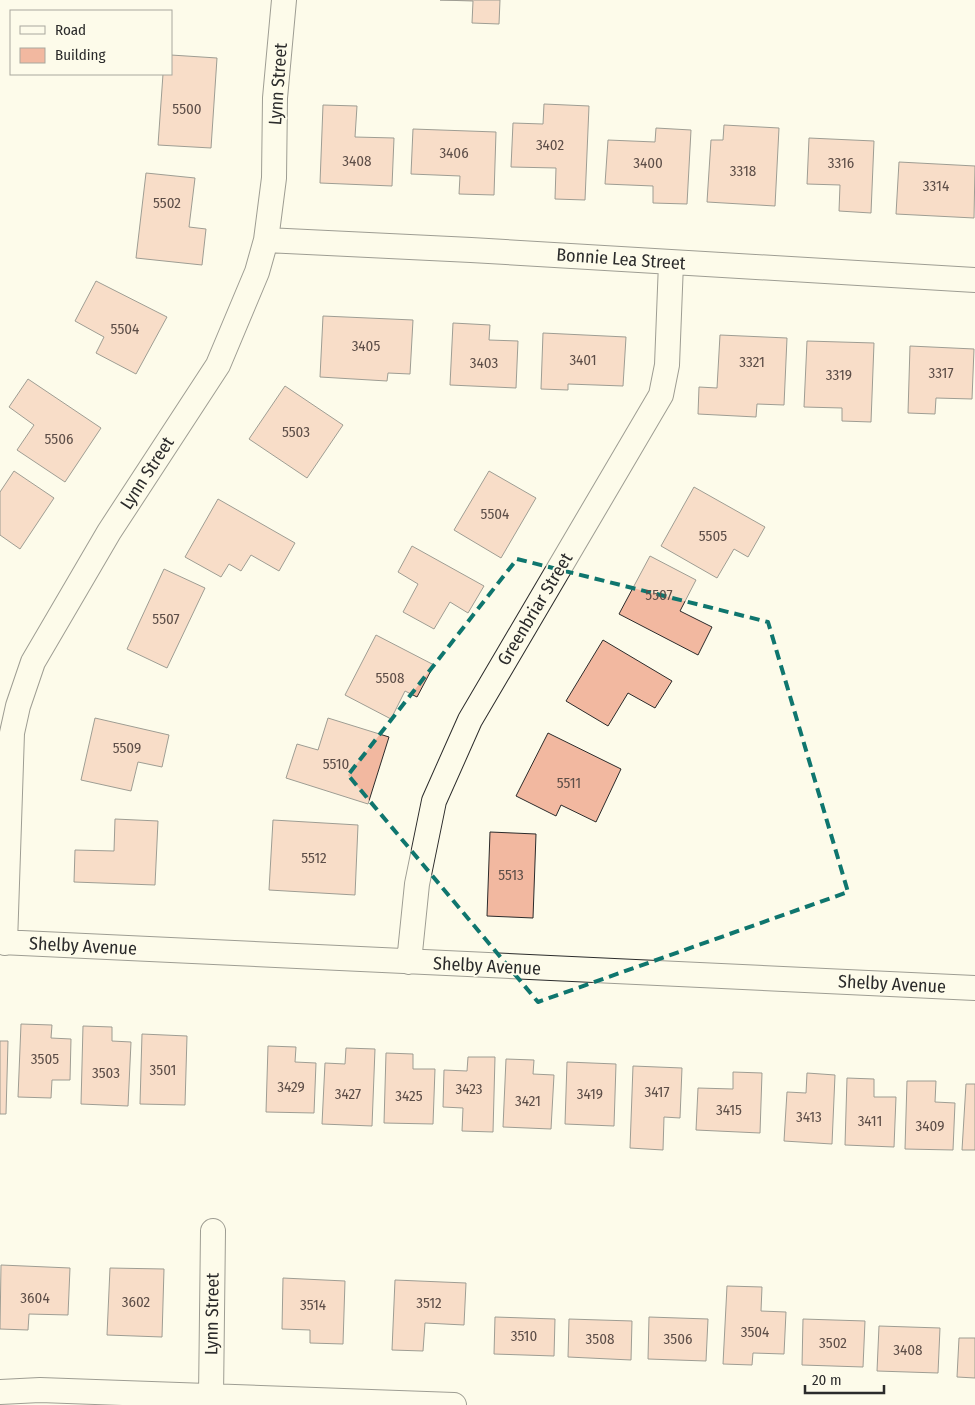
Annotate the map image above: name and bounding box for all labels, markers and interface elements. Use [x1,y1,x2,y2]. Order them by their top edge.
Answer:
legend [10,10,172,75]
text: Road [55,21,86,39]
street label: Lynn Street [264,42,292,126]
text: Building [55,46,106,64]
house number: 5500 [172,100,202,118]
house number: 3402 [536,136,564,154]
house number: 3406 [439,144,469,162]
house number: 3408 [342,152,372,170]
house number: 3400 [633,154,663,172]
house number: 3316 [828,154,854,172]
house number: 3318 [730,162,756,180]
house number: 3314 [923,177,949,195]
house number: 5502 [153,194,181,212]
street label: Bonnie Lea Street [556,244,686,274]
house number: 5504 [111,320,139,338]
house number: 3405 [352,337,380,355]
house number: 3401 [569,351,597,369]
house number: 3321 [739,353,765,371]
house number: 3403 [470,354,498,372]
house number: 3317 [928,364,954,382]
house number: 3319 [826,366,852,384]
house number: 5503 [282,423,310,441]
house number: 5506 [45,430,73,448]
street label: Lynn Street [115,432,179,514]
house number: 5504 [481,505,509,523]
house number: 5505 [699,527,727,545]
street label: Greenbriar Street [493,549,577,669]
house number: 5507 [645,586,673,604]
house number: 5507 [152,610,180,628]
house number: 5508 [375,669,405,687]
house number: 5509 [113,739,141,757]
house number: 5510 [323,755,349,773]
house number: 5511 [557,774,581,792]
house number: 5512 [301,849,327,867]
house number: 5513 [498,866,524,884]
street label: Shelby Avenue [29,932,138,960]
street label: Shelby Avenue [433,952,542,980]
street label: Shelby Avenue [838,970,947,998]
house number: 3505 [31,1050,59,1068]
house number: 3501 [150,1061,176,1079]
house number: 3503 [92,1064,120,1082]
house number: 3429 [277,1078,305,1096]
house number: 3423 [455,1080,483,1098]
house number: 3417 [644,1083,670,1101]
house number: 3427 [335,1085,361,1103]
house number: 3419 [577,1085,603,1103]
house number: 3425 [395,1087,423,1105]
house number: 3421 [515,1092,541,1110]
house number: 3415 [716,1101,742,1119]
house number: 3413 [796,1108,822,1126]
house number: 3411 [858,1112,882,1130]
house number: 3409 [916,1117,944,1135]
street label: Lynn Street [200,1273,224,1355]
house number: 3604 [20,1289,50,1307]
house number: 3602 [122,1293,151,1311]
house number: 3512 [416,1294,442,1312]
house number: 3514 [300,1296,326,1314]
house number: 3504 [741,1323,769,1341]
house number: 3510 [511,1327,537,1345]
house number: 3508 [586,1330,614,1348]
house number: 3506 [664,1330,692,1348]
house number: 3502 [819,1334,847,1352]
house number: 3408 [893,1341,923,1359]
scale bar [805,1362,884,1394]
text: 20 m [812,1371,842,1389]

